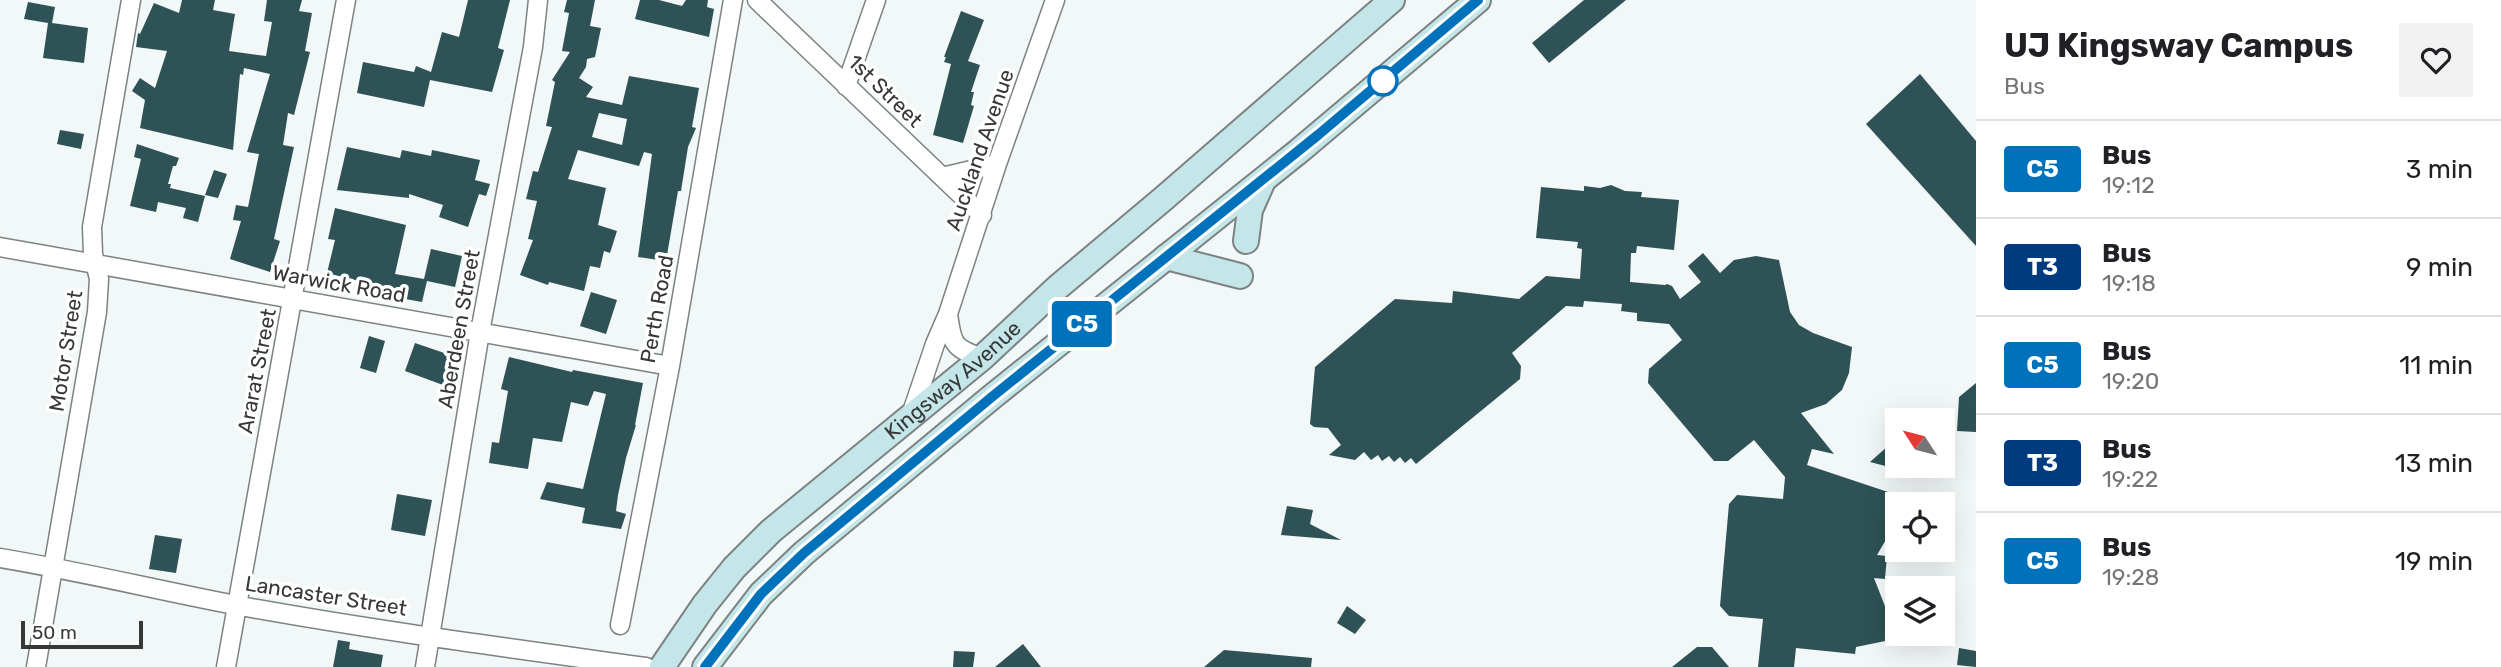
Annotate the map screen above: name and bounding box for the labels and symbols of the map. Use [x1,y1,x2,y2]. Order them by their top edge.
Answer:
street label: 1st Street [843,49,928,132]
street label: Auckland Avenue [940,66,1019,234]
unlabelled marker [1368,66,1398,96]
street label: Aberdeen Street [432,248,485,410]
street label: Perth Road [635,253,678,365]
street label: Warwick Road [270,259,408,308]
street label: Motor Street [44,289,87,413]
line badge: C5 [1050,301,1114,347]
street label: Ararat Street [232,306,281,436]
street label: Kingsway Avenue [879,315,1026,445]
north arrow [1885,408,1955,478]
street label: Lancaster Street [243,570,409,621]
scale bar [21,618,144,650]

